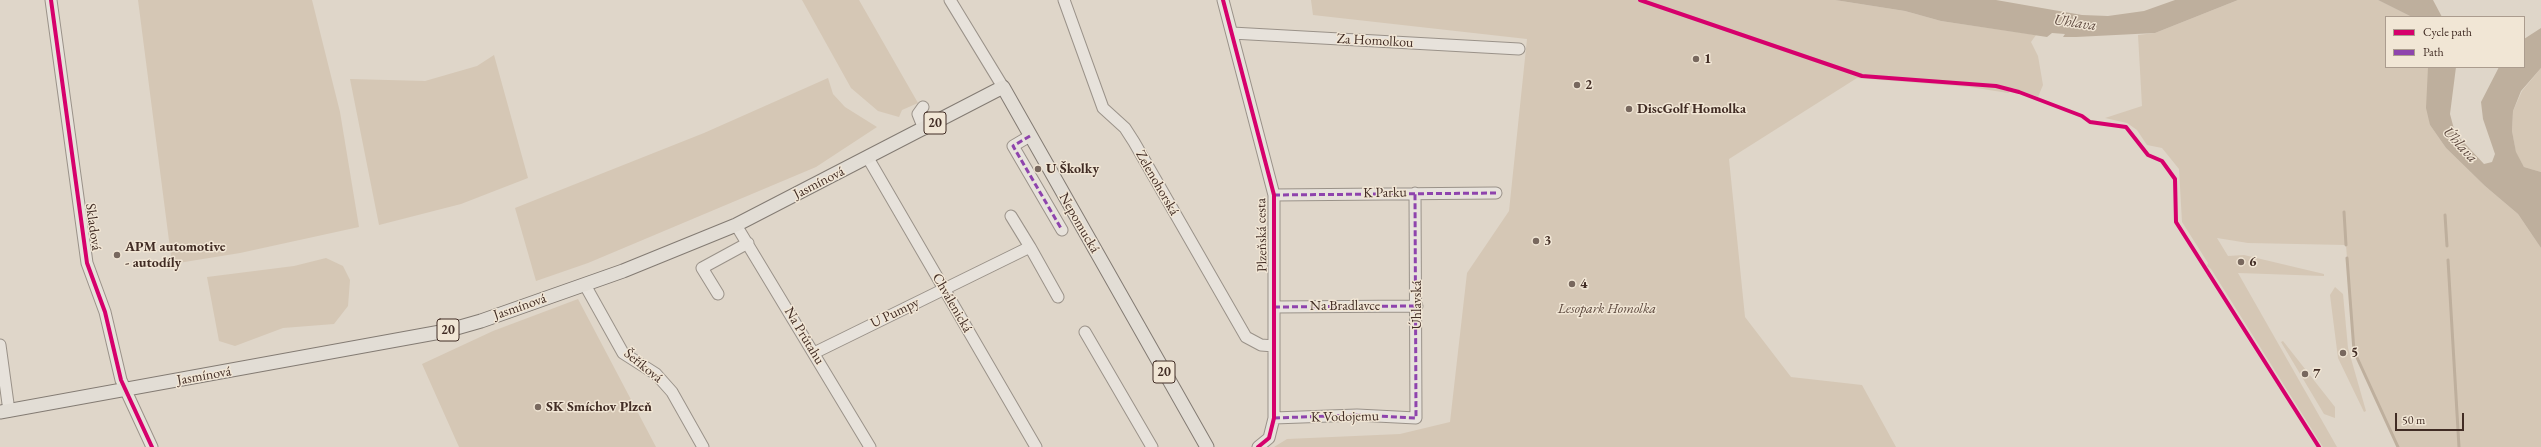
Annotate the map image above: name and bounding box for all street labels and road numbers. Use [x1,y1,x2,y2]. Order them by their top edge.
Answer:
street label: Za Homolkou [1336,31,1414,51]
road number: 20 [924,112,946,134]
street label: Zelenohorská [1132,147,1182,219]
street label: Jasmínová [791,163,847,203]
street label: K Parku [1363,184,1407,202]
street label: Nepomucká [1055,190,1103,256]
street label: Plzeňská cesta [1253,198,1271,272]
street label: Skladová [81,202,105,252]
street label: Chválenická [928,270,976,336]
street label: Úhlavská [1409,280,1425,330]
street label: Jasmínová [491,290,549,324]
street label: U Pumpy [868,294,922,332]
street label: Na Bradlavce [1310,298,1380,314]
street label: Na Průtahu [780,304,828,368]
road number: 20 [437,319,459,341]
street label: Šeříková [620,345,666,387]
road number: 20 [1153,361,1175,383]
street label: Jasmínová [176,363,232,389]
street label: K Vodojemu [1311,408,1379,426]

